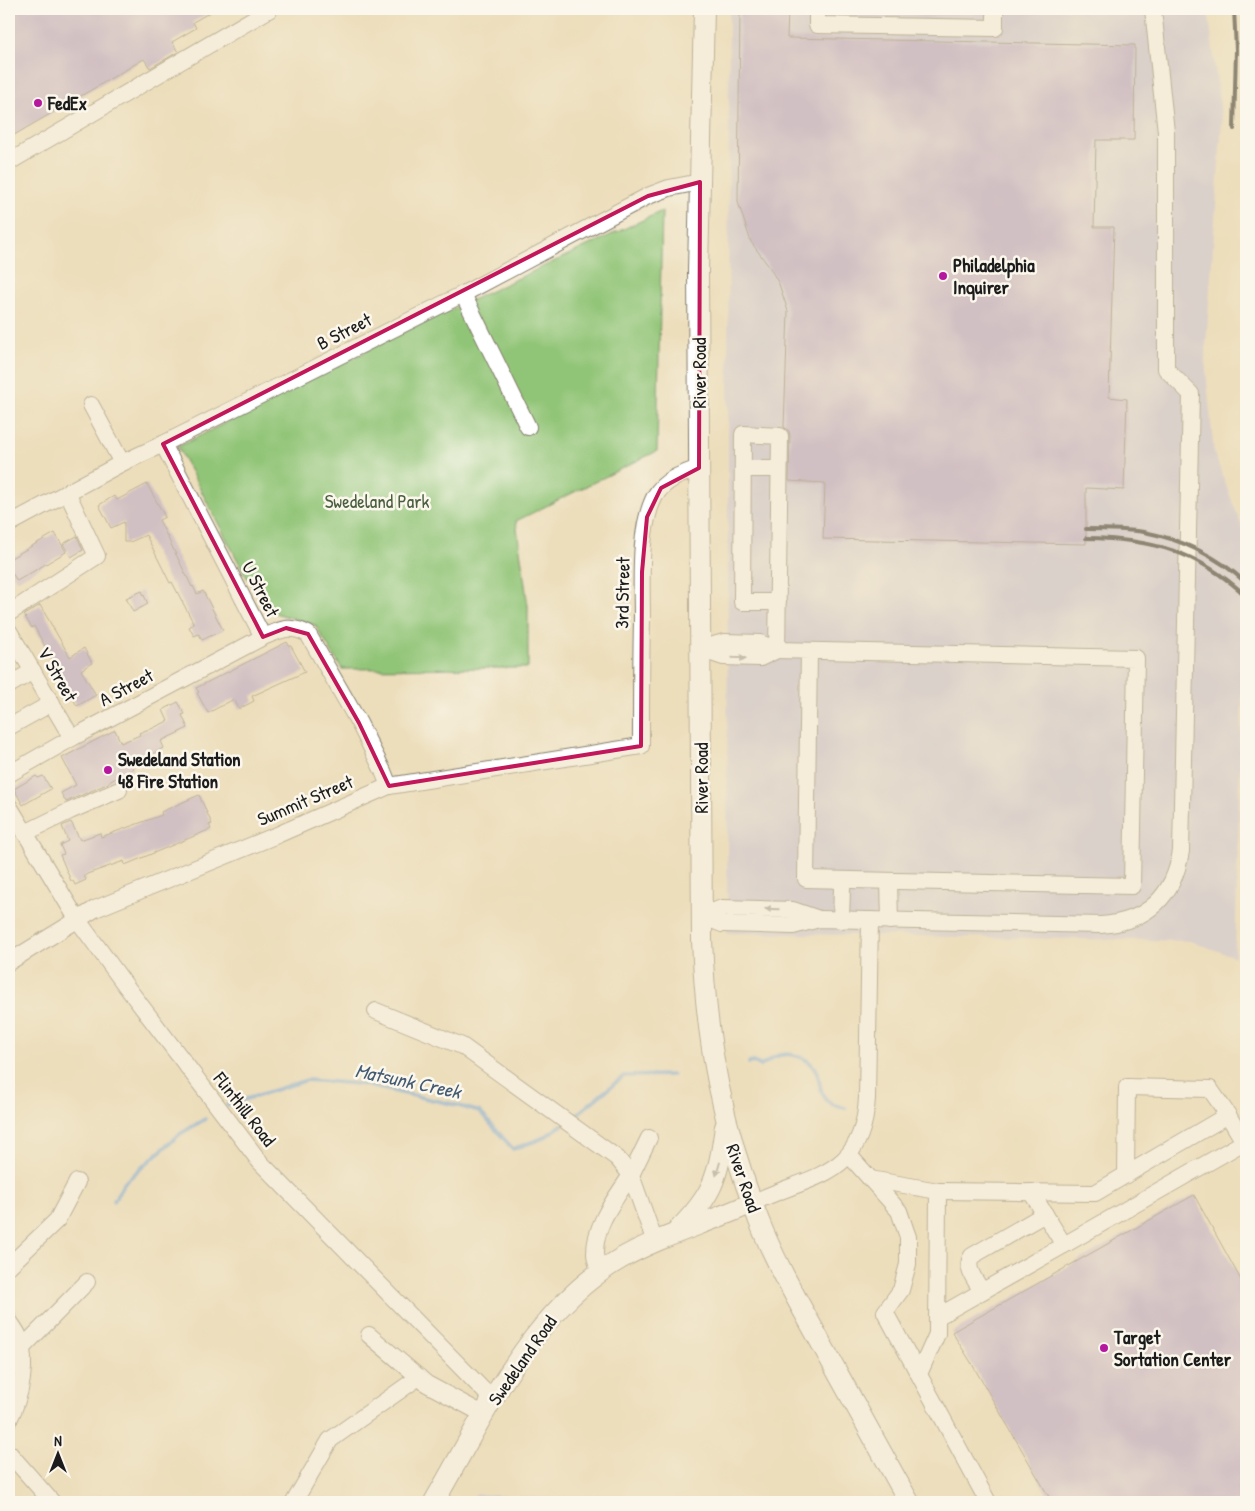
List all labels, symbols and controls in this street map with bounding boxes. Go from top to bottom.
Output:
place label: FedEx [47,90,87,116]
marker: FedEx [32,97,44,109]
place label: Philadelphia Inquirer [953,252,1035,301]
marker: Philadelphia Inquirer [937,270,949,282]
street label: B Street [312,306,376,356]
street label: River Road [686,337,712,408]
park label: Swedeland Park [325,488,429,514]
street label: 3rd Street [608,556,636,629]
street label: U Street [236,557,286,622]
street label: V Street [32,642,84,707]
one-way arrow [731,654,747,662]
street label: A Street [94,662,158,712]
street label: River Road [688,742,714,813]
place label: Swedeland Station 48 Fire Station [118,746,241,794]
marker: Swedeland Station 48 Fire Station [102,764,114,776]
street label: Summit Street [253,768,357,832]
one-way arrow [763,905,779,913]
water label: Matsunk Creek [353,1056,465,1105]
street label: Flinthill Road [207,1066,283,1152]
street label: River Road [720,1140,768,1216]
one-way arrow [714,1161,722,1176]
street label: Swedeland Road [482,1309,563,1410]
place label: Target Sortation Center [1113,1324,1232,1372]
marker: Target Sortation Center [1098,1342,1110,1354]
north arrow [32,1428,82,1478]
text: N [54,1431,62,1450]

